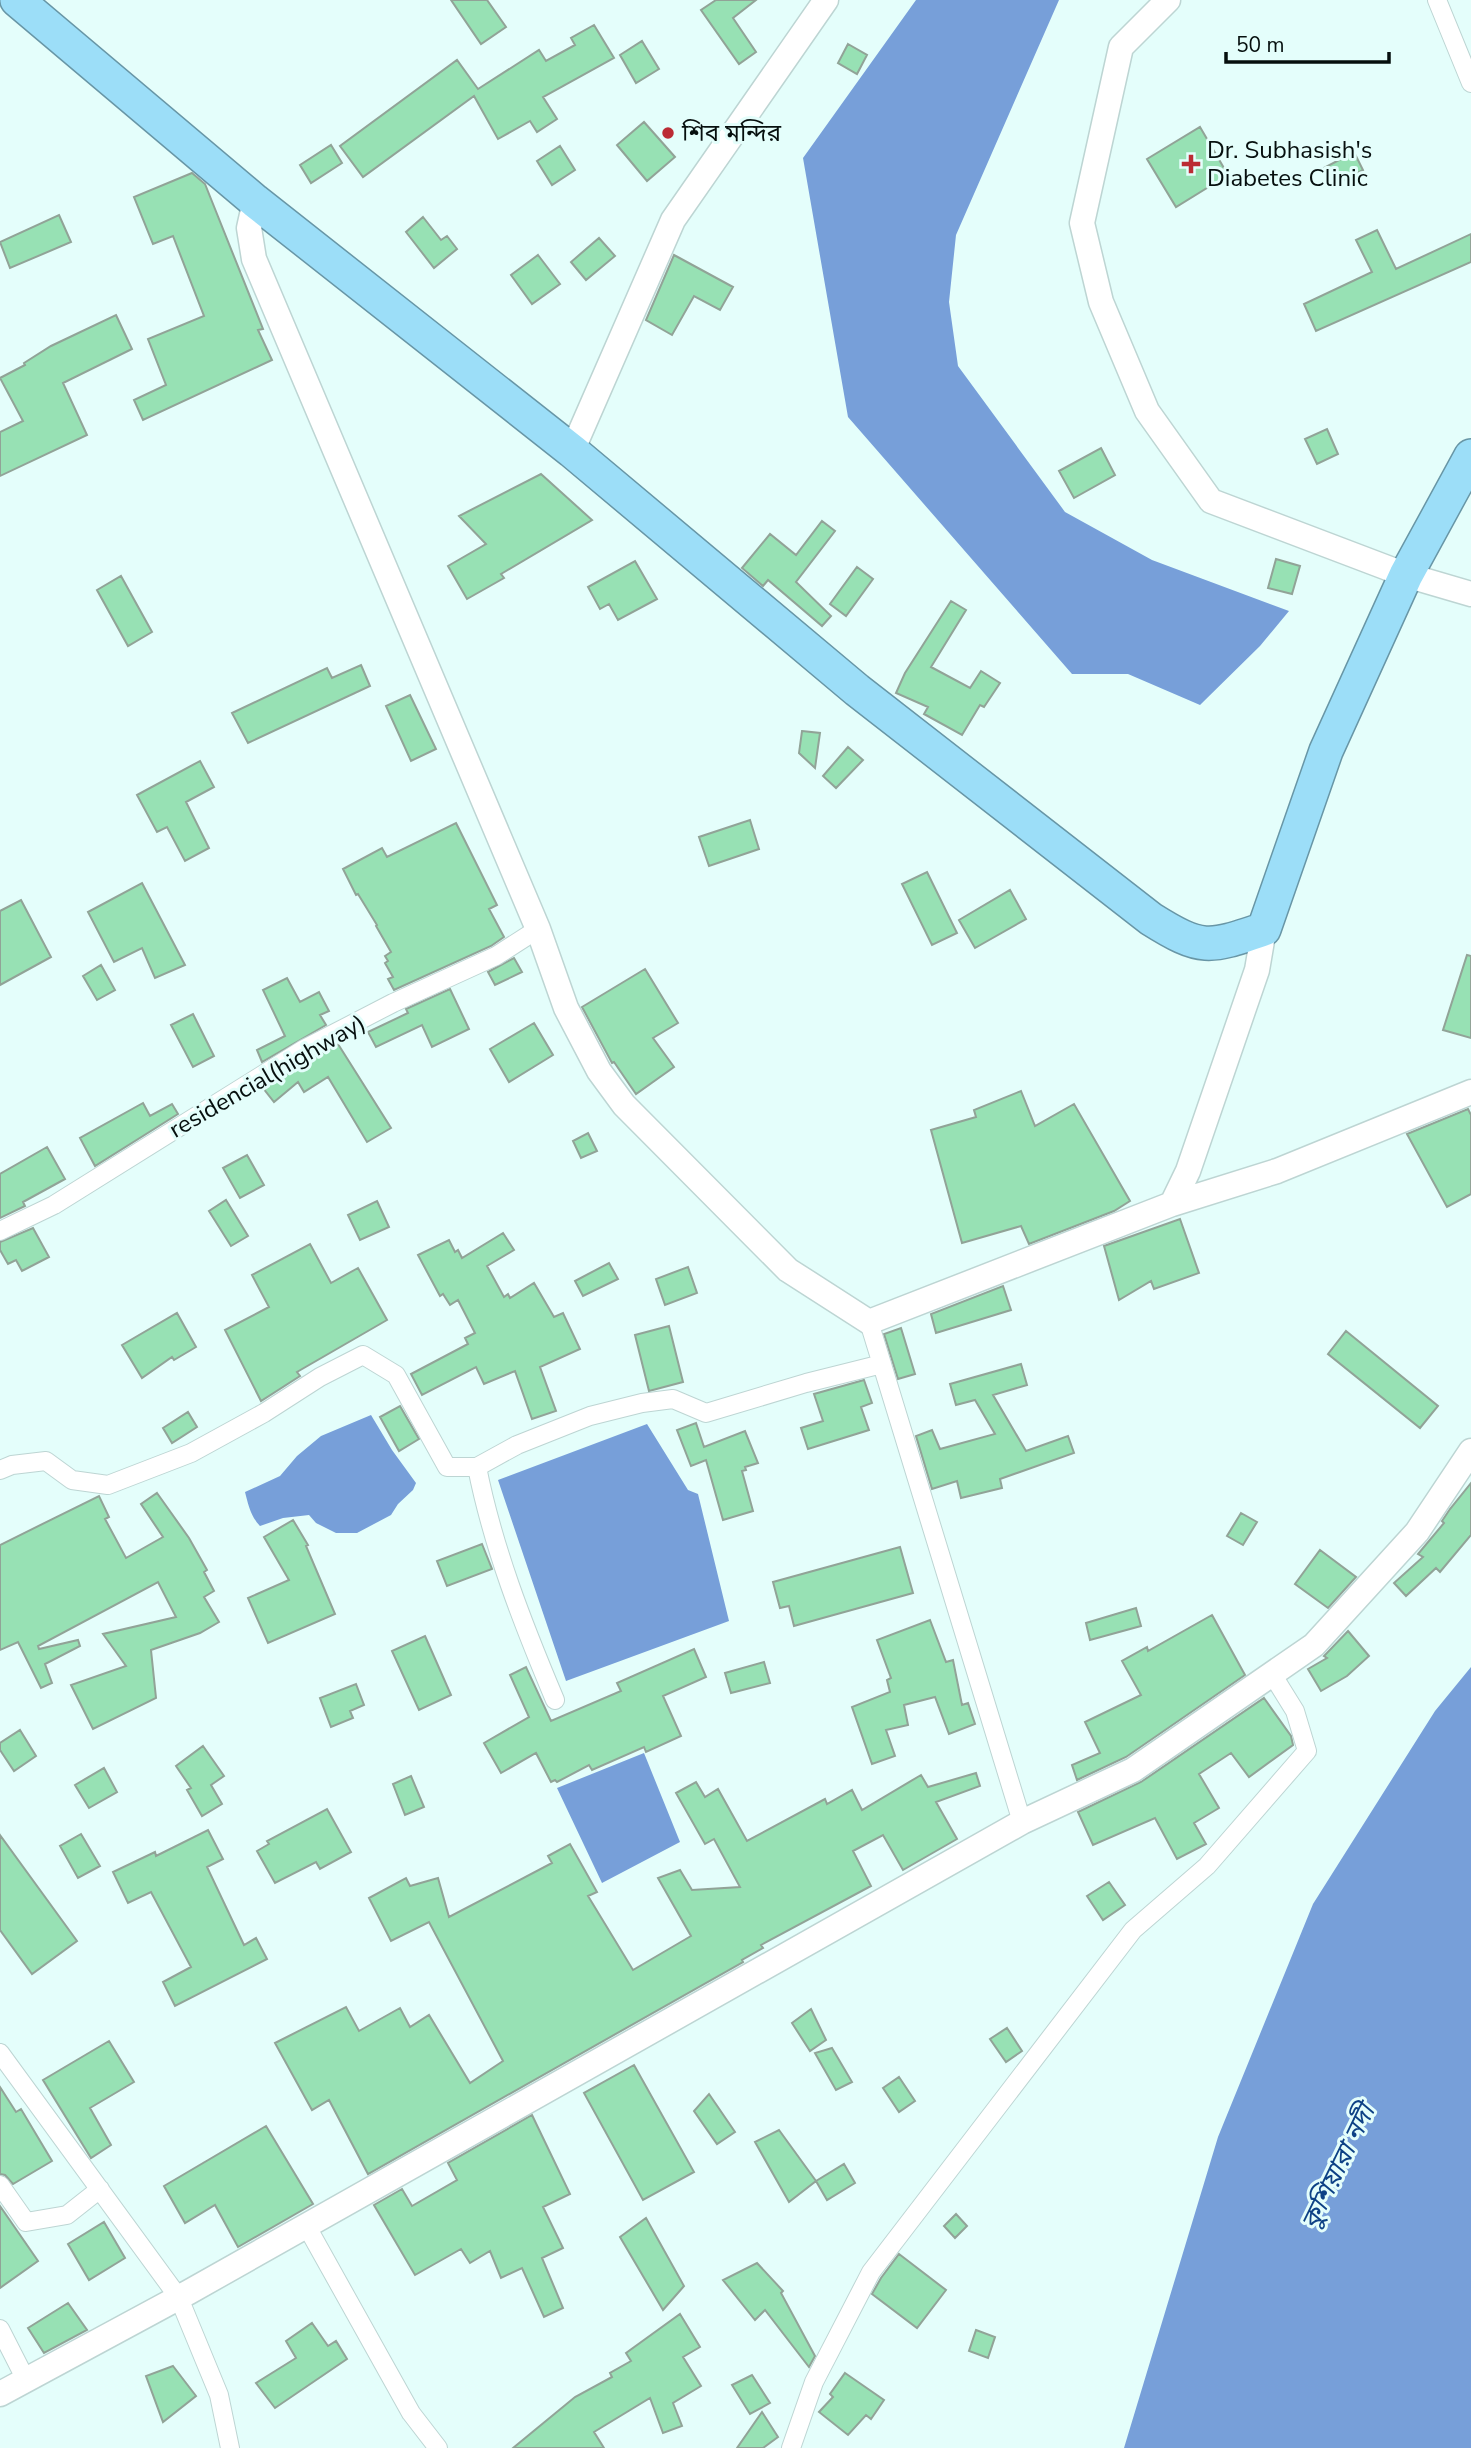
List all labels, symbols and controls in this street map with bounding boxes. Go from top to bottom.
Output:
scale bar [1226,21,1389,65]
text: 50 m [1236,31,1285,59]
place label: শিব মন্দির [681,117,782,149]
marker: শিব মন্দির [660,125,676,141]
place label: Dr. Subhasish's Diabetes Clinic [1207,134,1372,194]
marker: Dr. Subhasish's Diabetes Clinic [1181,154,1201,174]
street label: residencial(highway) [163,1007,371,1145]
water label: কুশিয়ারা নদী [1293,2094,1386,2235]

